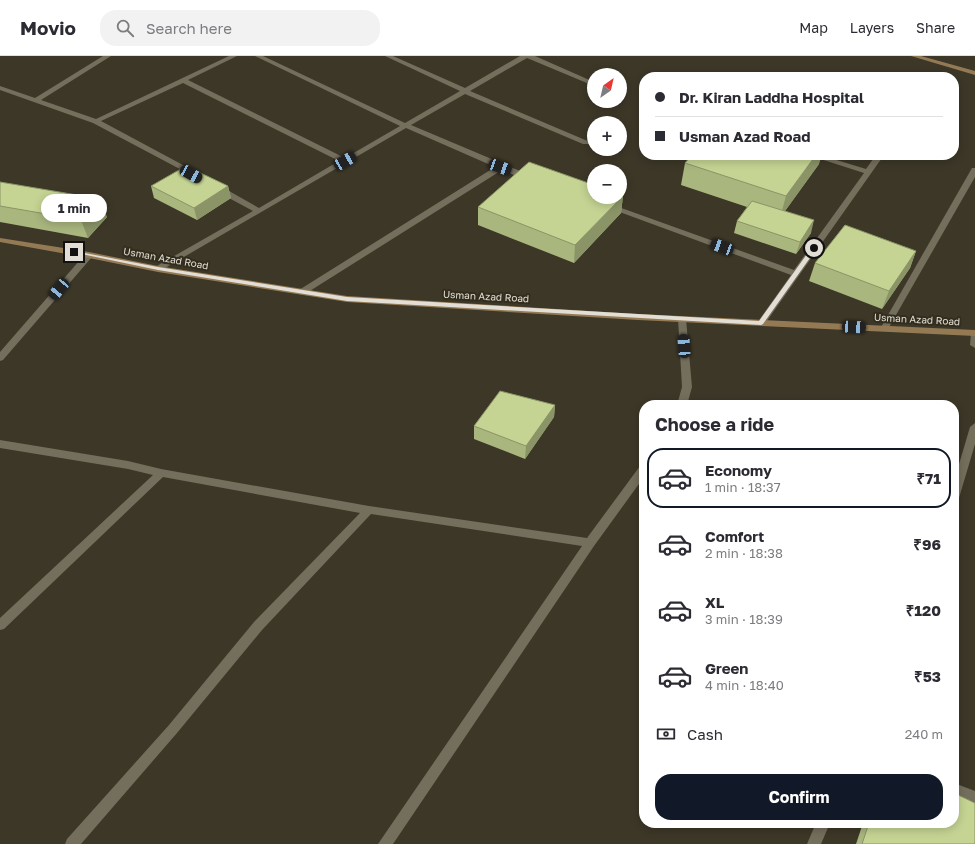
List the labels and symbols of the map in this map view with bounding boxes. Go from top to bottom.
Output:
north arrow [587,68,627,108]
car [332,150,358,172]
car [487,157,513,177]
car [178,163,204,185]
callout: 1 min [41,194,107,222]
car [709,237,735,257]
route start [805,239,823,257]
route end [65,243,83,261]
street label: Usman Azad Road [122,245,210,271]
car [47,276,71,302]
street label: Usman Azad Road [443,288,529,304]
street label: Usman Azad Road [874,311,960,327]
car [842,320,866,334]
car [677,334,691,358]

